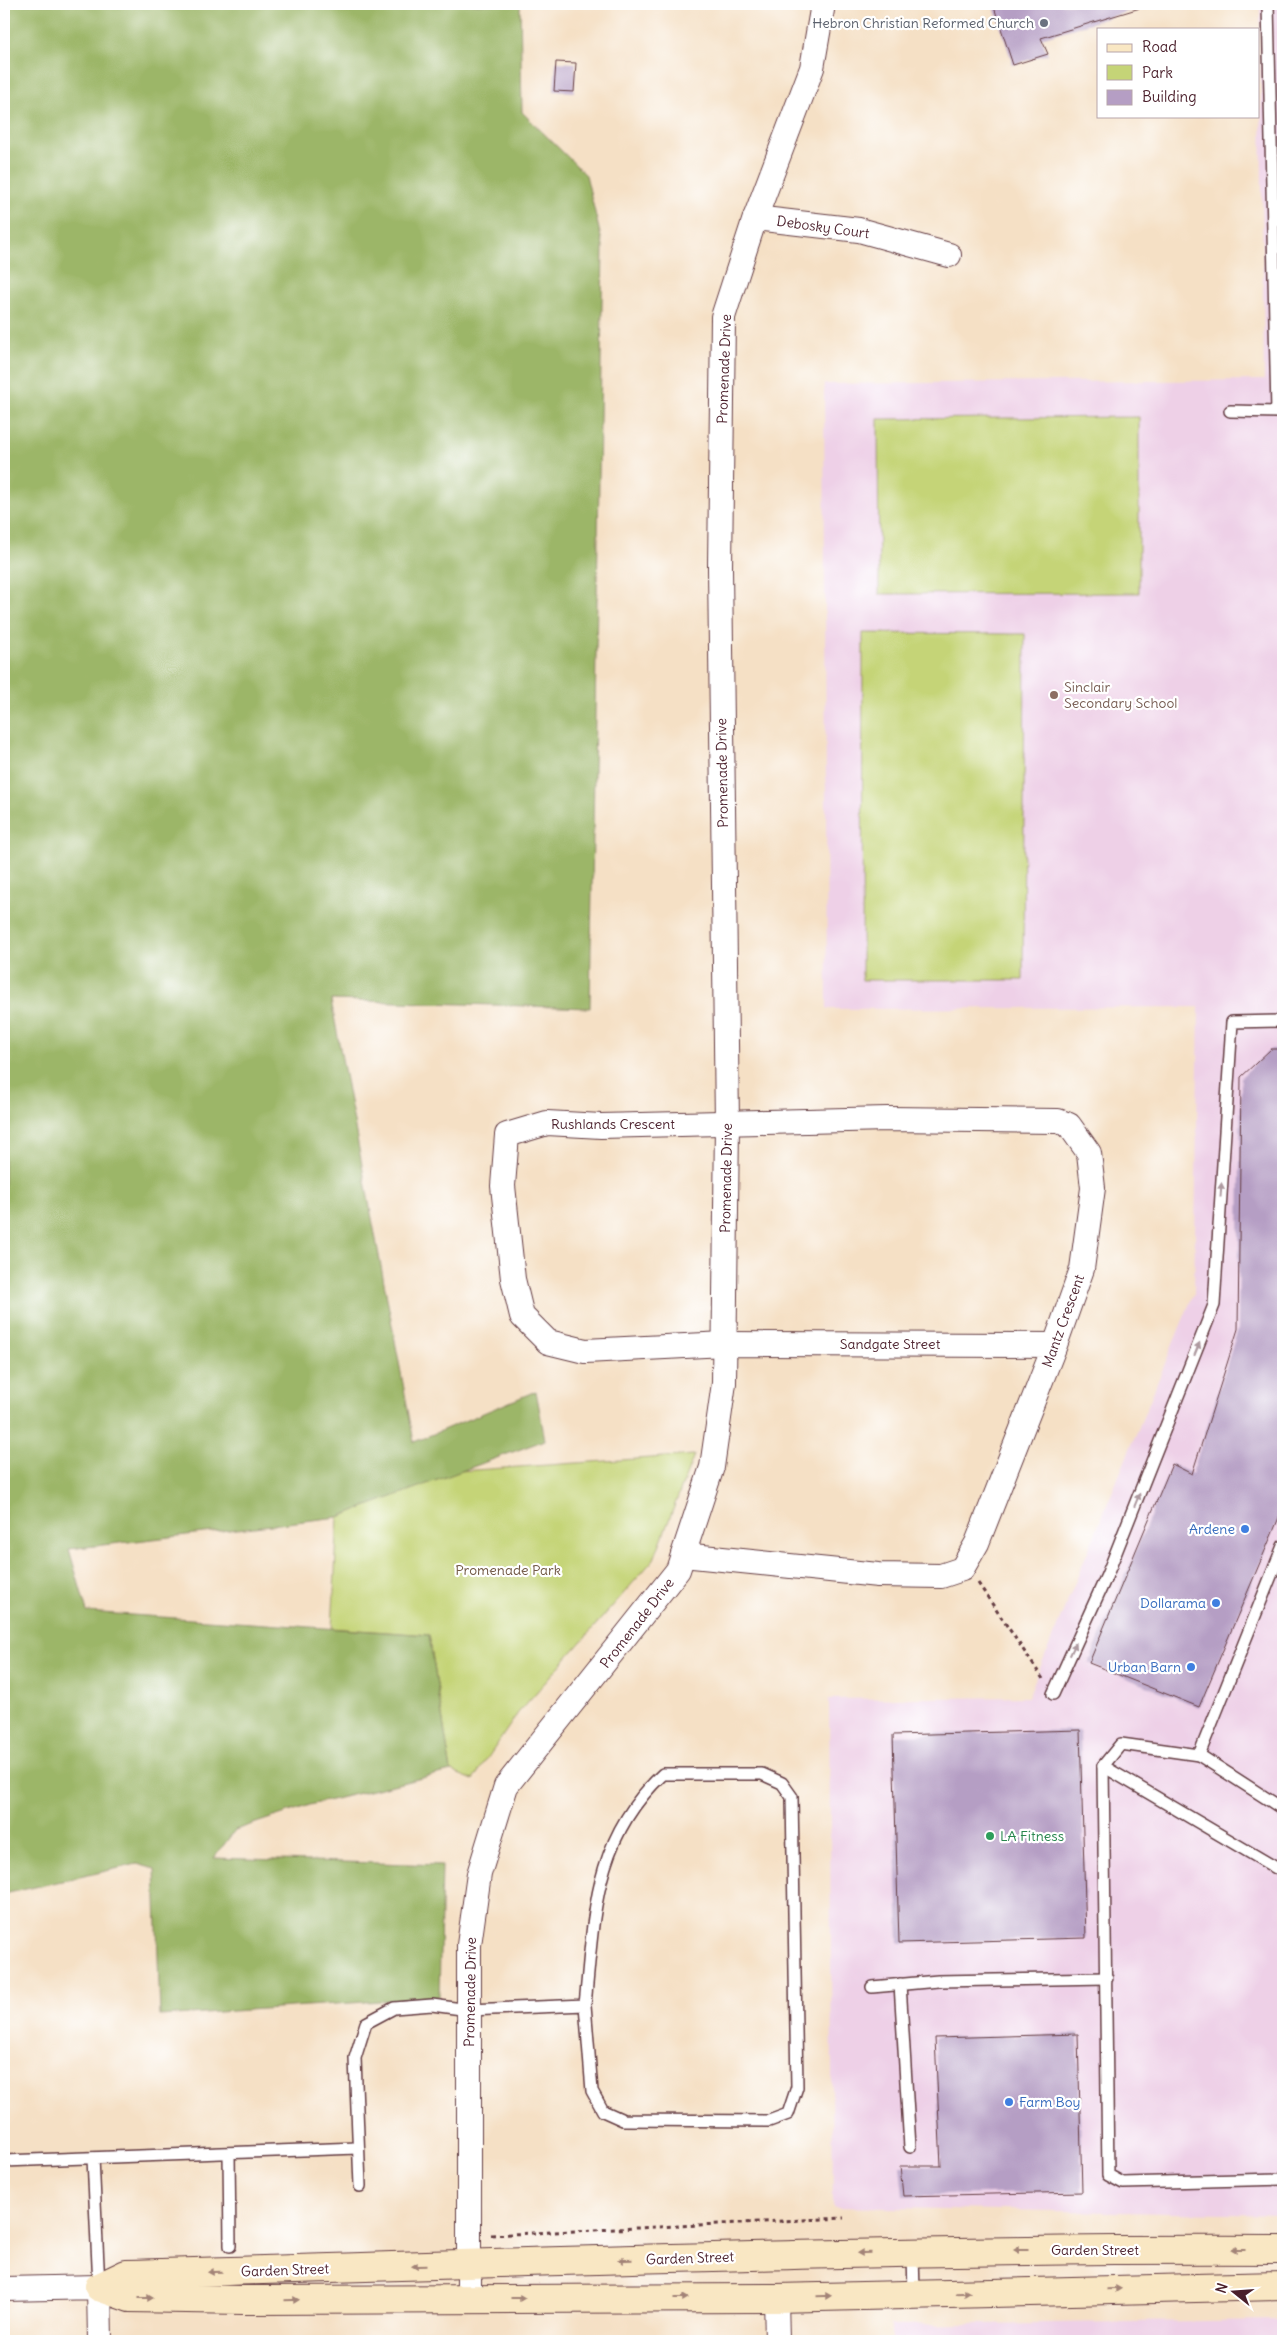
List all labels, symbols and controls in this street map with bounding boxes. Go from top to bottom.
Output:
place label: Hebron Christian Reformed Church [812,14,1034,32]
marker: Hebron Christian Reformed Church [1038,17,1050,29]
legend [1097,28,1260,118]
text: Road [1142,37,1177,56]
text: Park [1142,63,1173,82]
text: Building [1142,87,1197,106]
street label: Debosky Court [775,212,871,242]
street label: Promenade Drive [713,314,735,424]
place label: Sinclair Secondary School [1064,678,1177,712]
marker: Sinclair Secondary School [1048,689,1060,701]
street label: Promenade Drive [712,718,732,828]
street label: Rushlands Crescent [551,1115,675,1133]
street label: Promenade Drive [716,1123,736,1233]
one-way arrow [1218,1181,1226,1197]
street label: Mantz Crescent [1038,1272,1088,1370]
street label: Sandgate Street [840,1335,941,1353]
one-way arrow [1193,1342,1201,1356]
one-way arrow [1133,1492,1141,1507]
place label: Ardene [1189,1520,1235,1538]
marker: Ardene [1239,1523,1251,1535]
park label: Promenade Park [455,1561,561,1579]
street label: Promenade Drive [596,1574,678,1672]
place label: Dollarama [1140,1594,1206,1612]
marker: Dollarama [1210,1597,1222,1609]
one-way arrow [1070,1642,1078,1656]
place label: Urban Barn [1108,1658,1181,1676]
marker: Urban Barn [1185,1661,1197,1673]
place label: LA Fitness [1000,1827,1064,1845]
marker: LA Fitness [984,1830,996,1842]
street label: Promenade Drive [460,1937,480,2047]
place label: Farm Boy [1019,2093,1081,2111]
marker: Farm Boy [1003,2096,1015,2108]
street label: Garden Street [1051,2241,1139,2259]
one-way arrow [1013,2246,1029,2254]
one-way arrow [1230,2246,1246,2254]
street label: Garden Street [646,2247,735,2269]
one-way arrow [856,2249,872,2257]
one-way arrow [616,2256,632,2264]
street label: Garden Street [241,2259,330,2281]
one-way arrow [411,2262,427,2270]
one-way arrow [207,2268,223,2276]
north arrow [1210,2268,1260,2318]
text: N [1212,2281,1232,2295]
one-way arrow [1107,2285,1123,2293]
one-way arrow [955,2289,971,2297]
one-way arrow [817,2292,833,2300]
one-way arrow [138,2294,154,2302]
one-way arrow [510,2294,526,2302]
one-way arrow [673,2294,689,2302]
one-way arrow [284,2296,300,2304]

